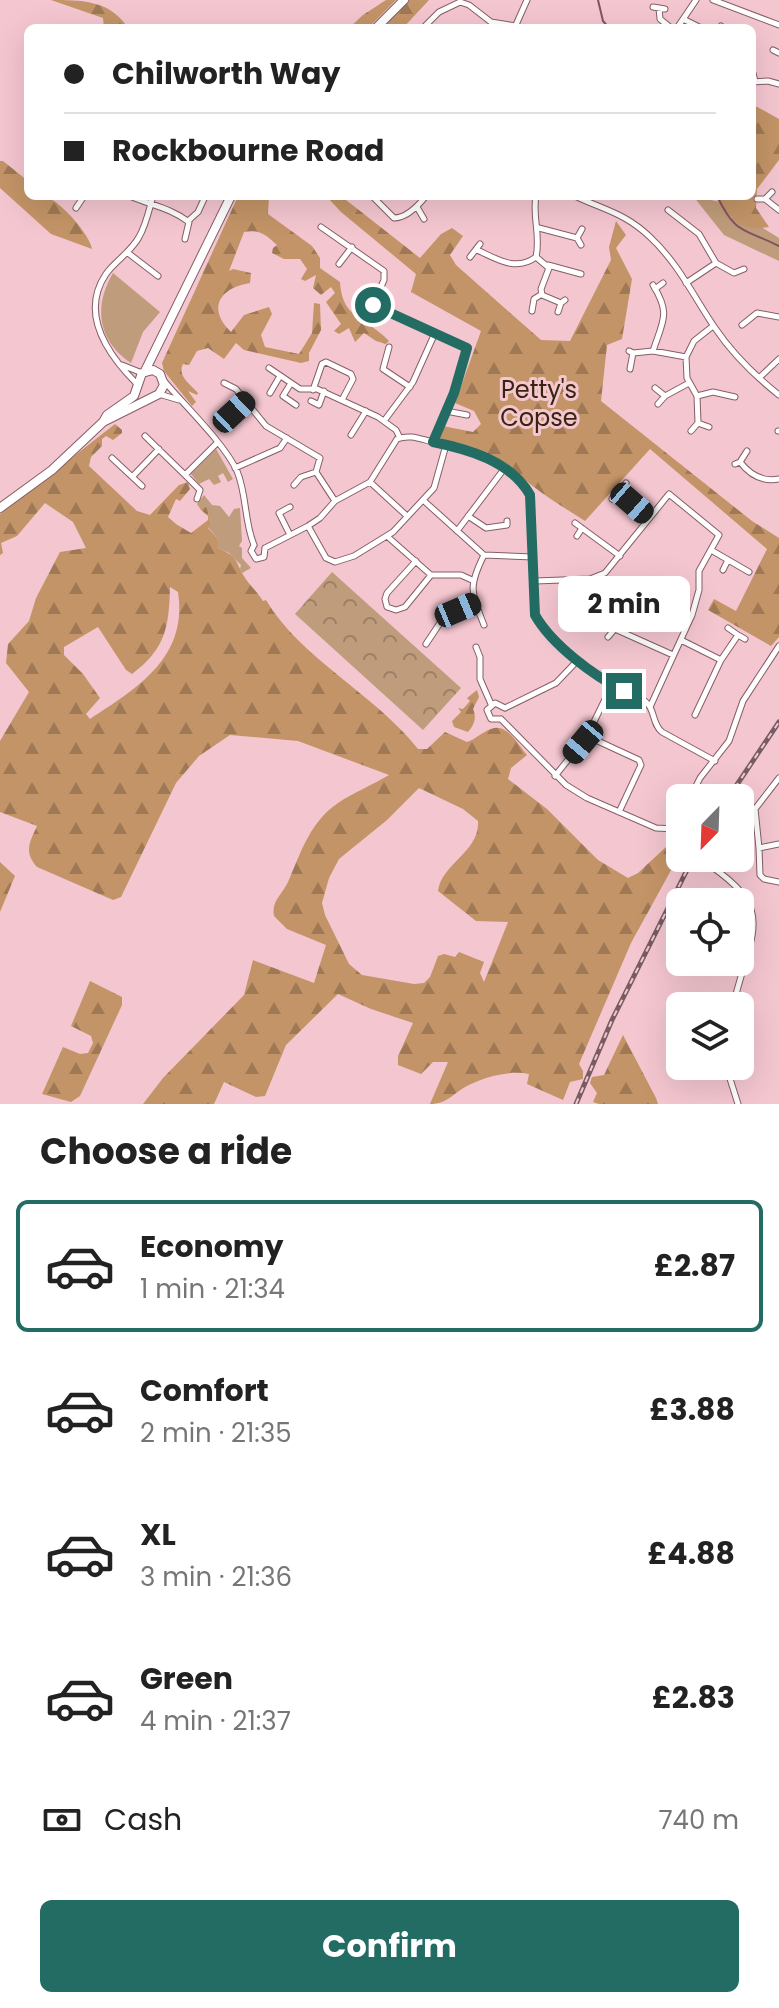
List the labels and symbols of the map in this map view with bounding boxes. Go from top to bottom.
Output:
route start [355,287,391,323]
park label: Petty's Copse [500,373,578,434]
car [208,387,260,437]
car [606,478,658,528]
callout: 2 min [558,575,690,631]
car [431,590,485,630]
route end [606,673,642,709]
car [558,716,608,768]
north arrow [666,784,754,872]

